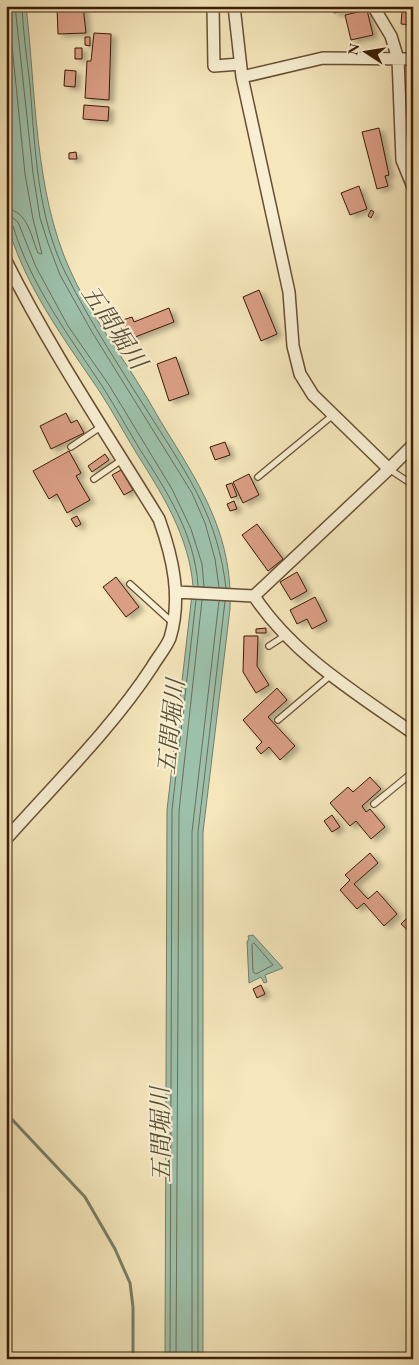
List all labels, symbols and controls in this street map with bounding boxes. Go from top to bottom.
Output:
north arrow [342,28,392,78]
text: N [343,41,363,57]
water label: 五間堀川 [75,278,156,378]
water label: 五間堀川 [150,675,191,776]
water label: 五間堀川 [144,1084,177,1183]

